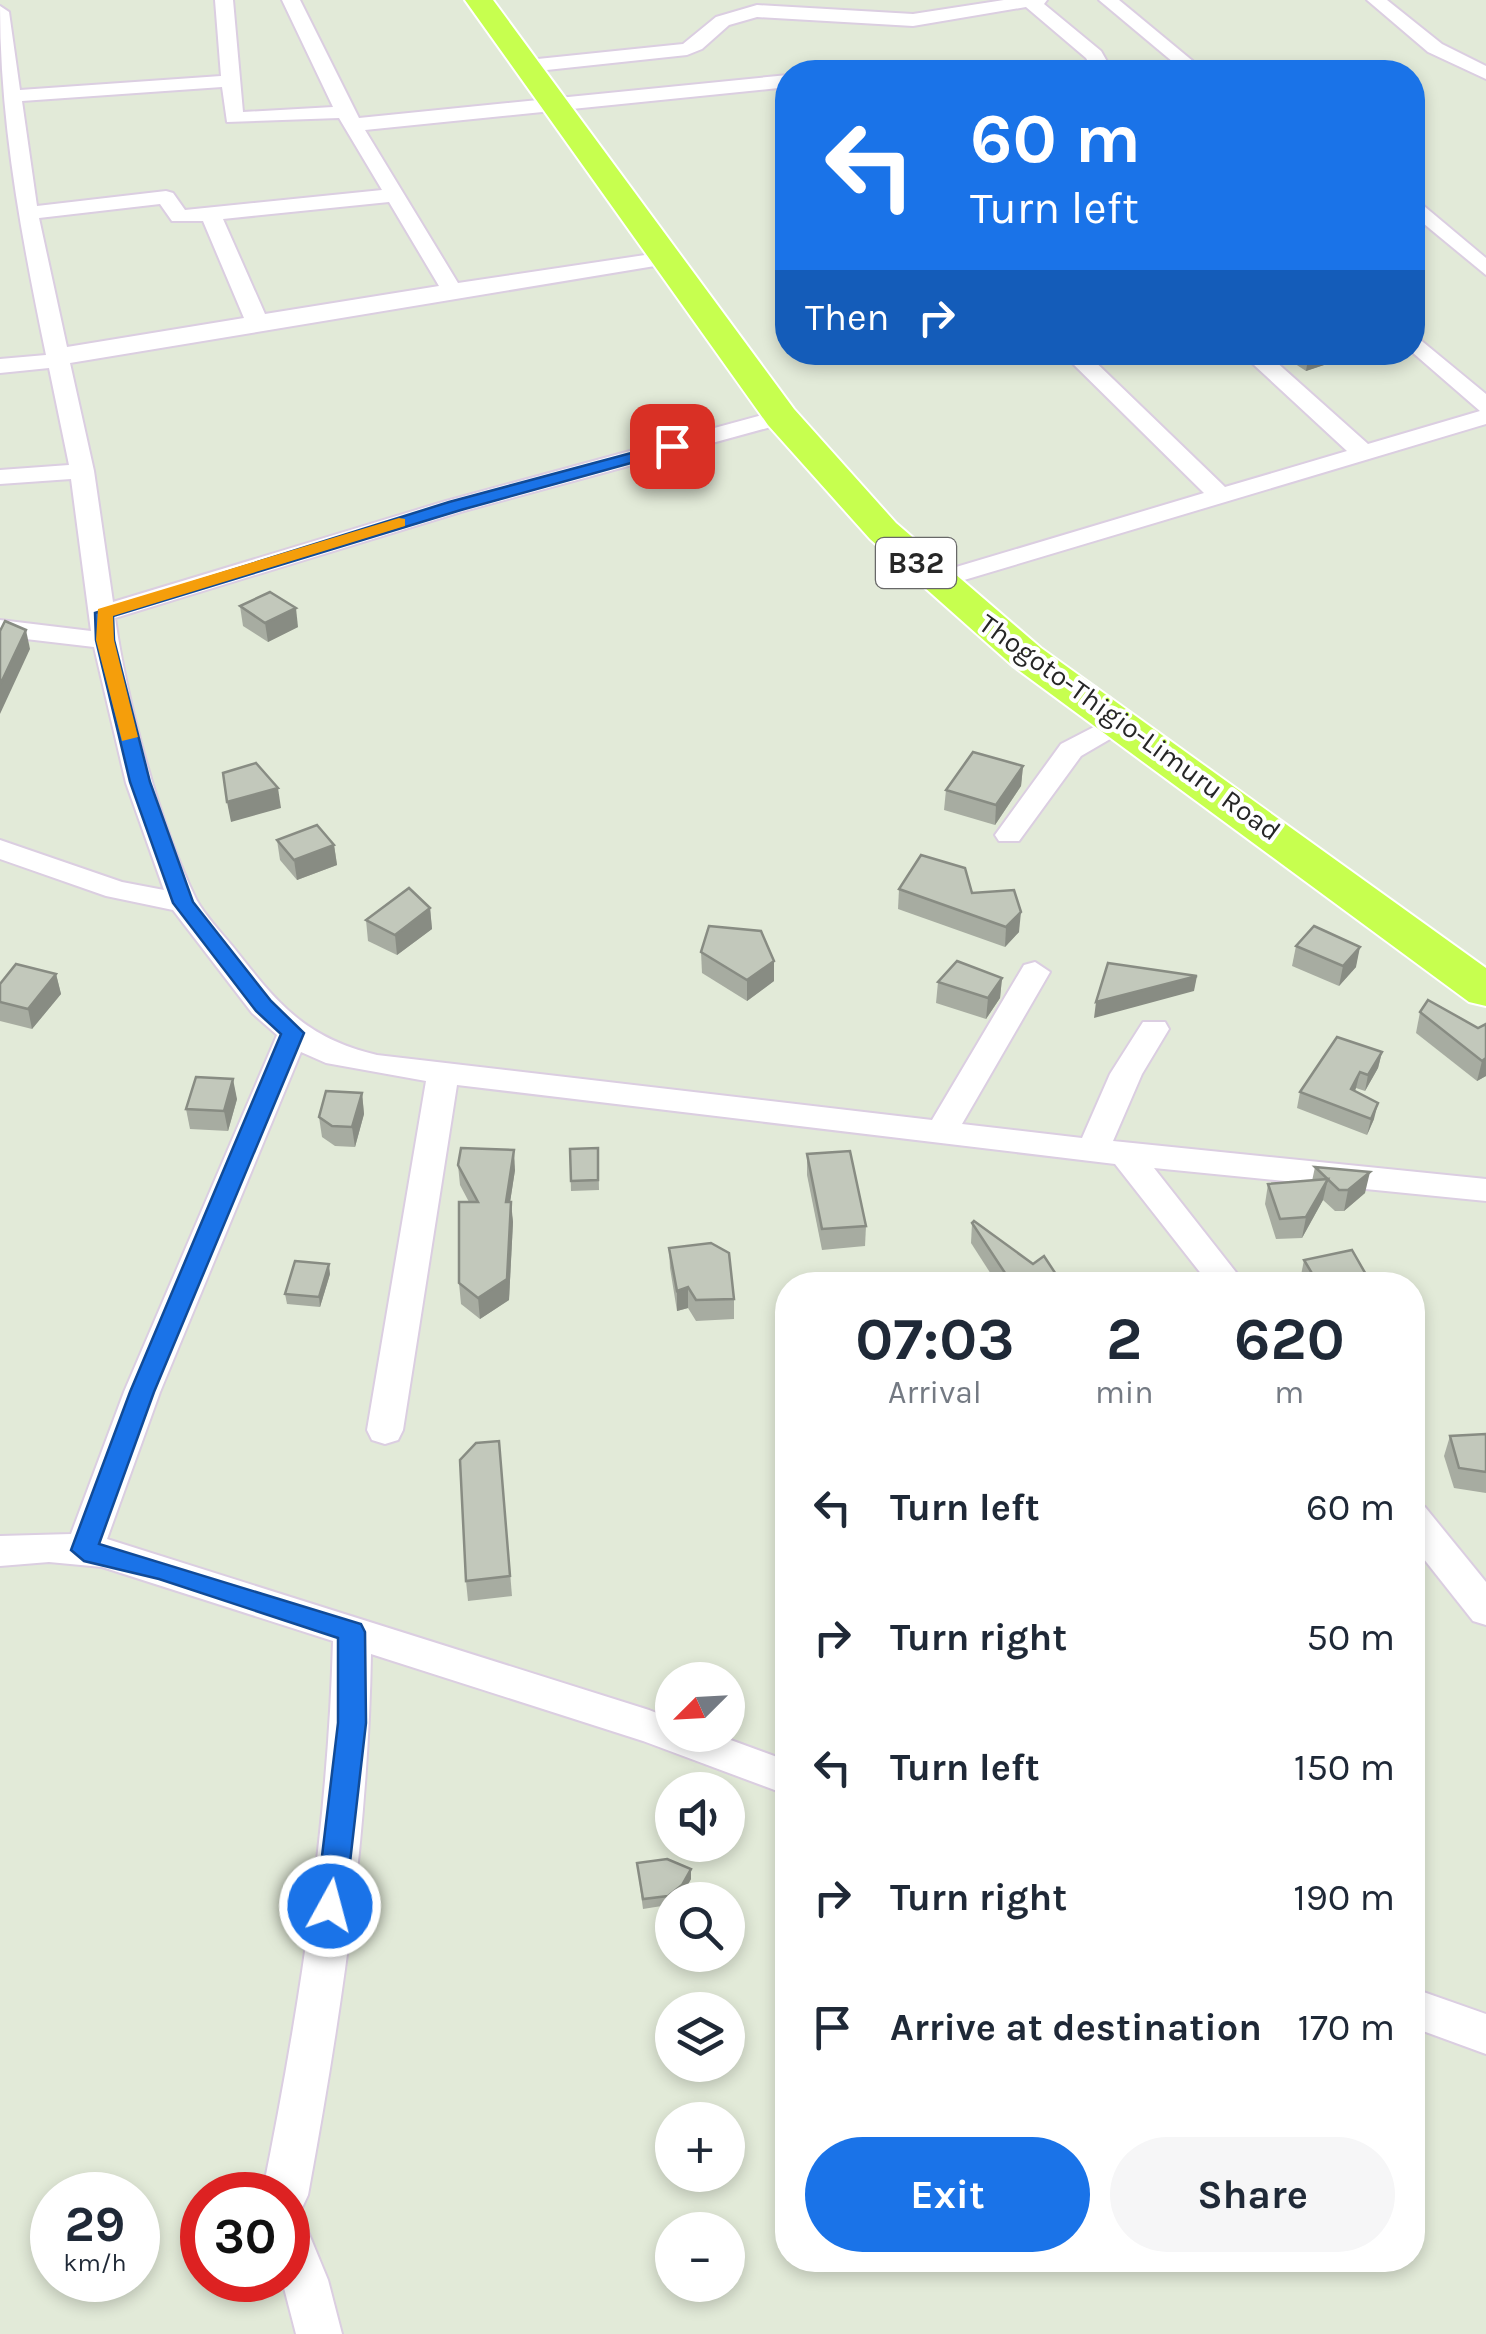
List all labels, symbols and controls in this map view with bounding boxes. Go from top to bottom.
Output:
text: 60 m [970,98,1141,180]
icon: left [805,100,935,230]
text: Turn left [970,182,1139,234]
icon: right [909,290,964,345]
text: Then [805,295,889,340]
pin [630,404,715,489]
icon: arrive [645,419,700,474]
road number: B32 [876,538,956,588]
street label: Thogoto-Thigio-Limuru Road [973,607,1287,847]
text: 07:03 [855,1304,1015,1374]
text: 2 [1106,1304,1142,1374]
text: 620 [1234,1304,1345,1374]
text: Arrival [888,1374,982,1411]
text: min [1095,1374,1154,1411]
text: m [1274,1374,1304,1411]
icon: left [805,1480,860,1535]
text: Turn left [890,1485,1040,1530]
text: 60 m [1306,1485,1395,1530]
icon: right [805,1610,860,1665]
text: Turn right [890,1615,1067,1660]
text: 50 m [1306,1615,1395,1660]
north arrow [655,1662,745,1752]
map controls [655,1662,745,2302]
icon: left [805,1740,860,1795]
text: Turn left [890,1745,1040,1790]
text: 150 m [1294,1745,1395,1790]
button: sound [655,1772,745,1862]
position arrow [278,1854,382,1958]
icon: right [805,1870,860,1925]
text: Turn right [890,1875,1067,1920]
text: 190 m [1293,1875,1395,1920]
button: search [655,1882,745,1972]
button: layers [655,1992,745,2082]
icon: arrive [805,2000,860,2055]
text: Arrive at destination [890,2005,1262,2050]
text: 170 m [1297,2005,1395,2050]
button: + [655,2102,745,2192]
button: Exit [805,2137,1090,2252]
button: Share [1110,2137,1395,2252]
speed limit sign: 30 [180,2172,310,2302]
text: 29 [65,2195,125,2254]
button: − [655,2212,745,2302]
text: km/h [63,2248,127,2277]

